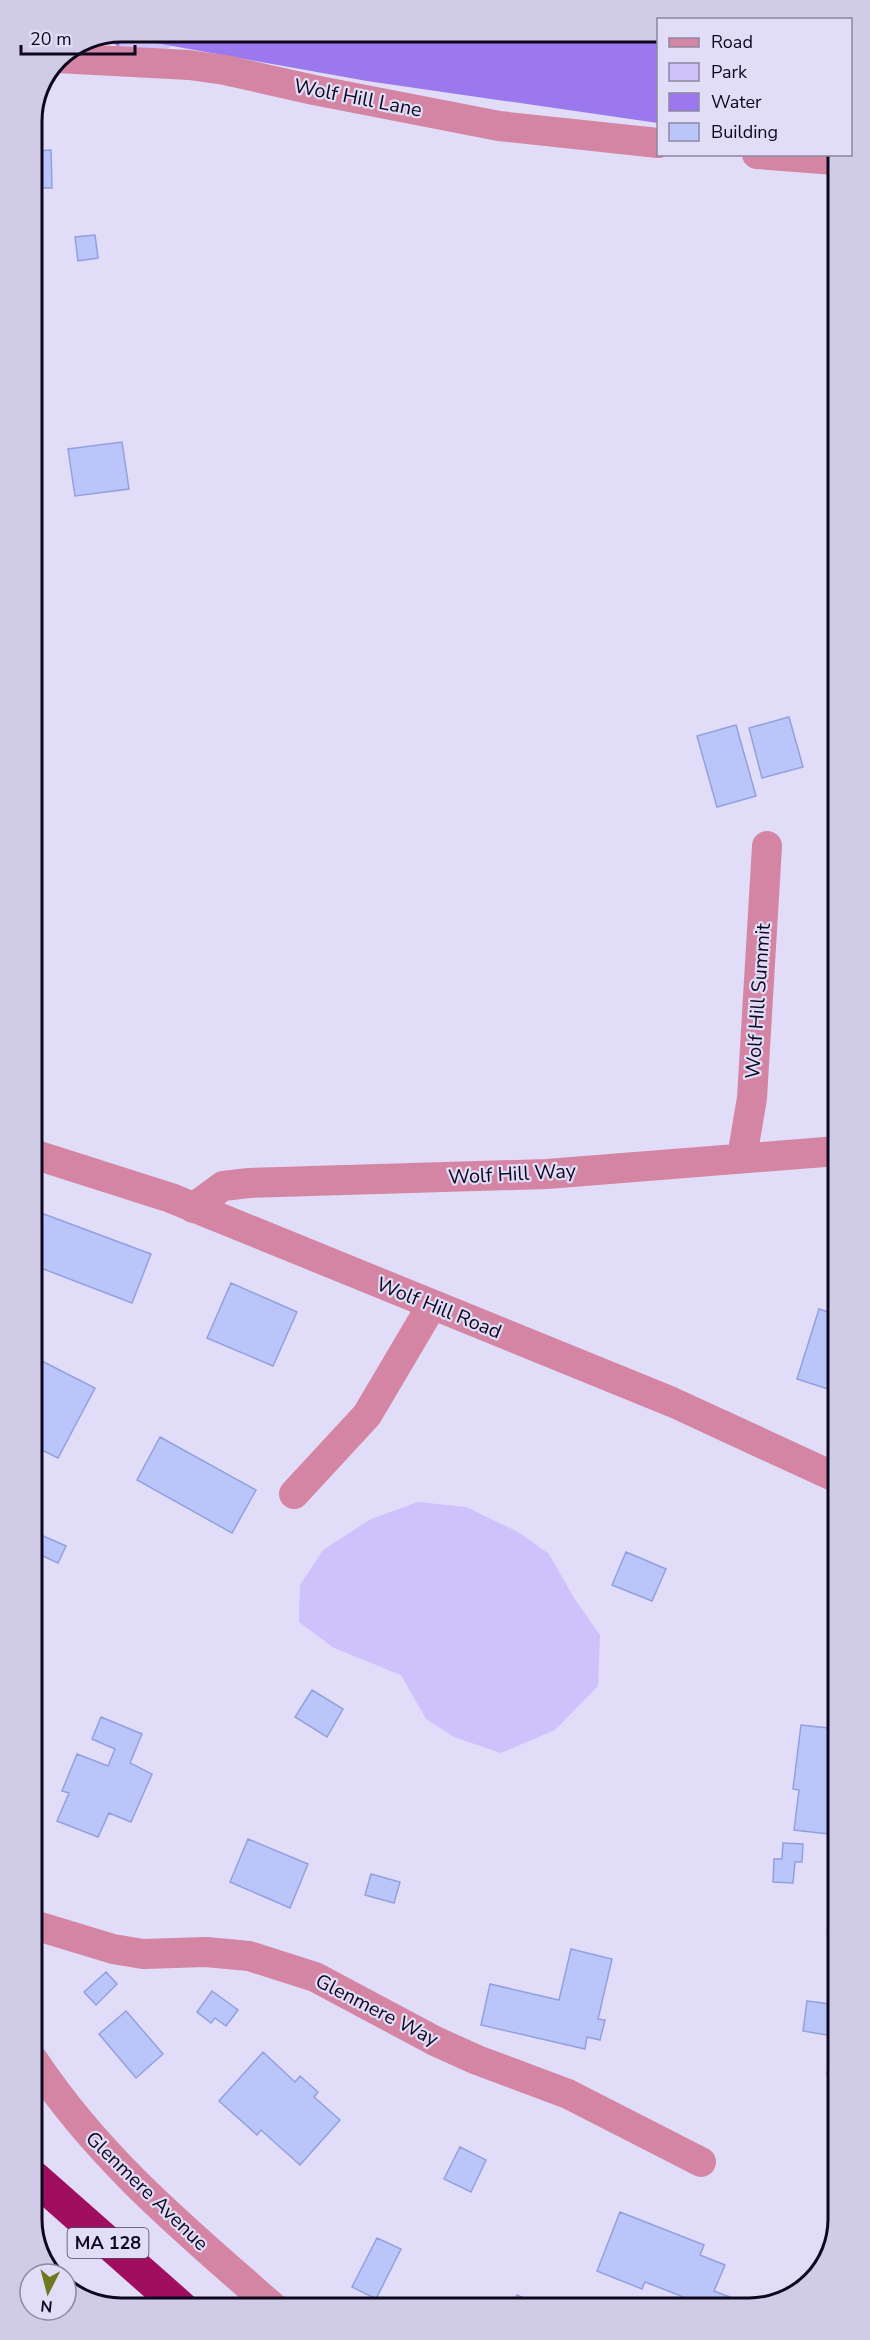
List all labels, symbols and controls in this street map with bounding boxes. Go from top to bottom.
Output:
scale bar [21,18,135,56]
legend [657,18,852,156]
text: 20 m [30,27,72,51]
text: Road [711,30,753,54]
text: Park [711,60,748,84]
street label: Wolf Hill Lane [292,72,424,124]
text: Water [711,90,762,114]
text: Building [711,120,778,144]
street label: Wolf Hill Summit [739,921,777,1080]
street label: Wolf Hill Way [447,1157,577,1191]
street label: Wolf Hill Road [372,1271,506,1345]
street label: Glenmere Way [311,1967,444,2053]
street label: Glenmere Avenue [80,2125,214,2257]
road number: MA 128 [68,2228,148,2258]
north arrow [18,2262,78,2322]
text: N [39,2294,54,2317]

